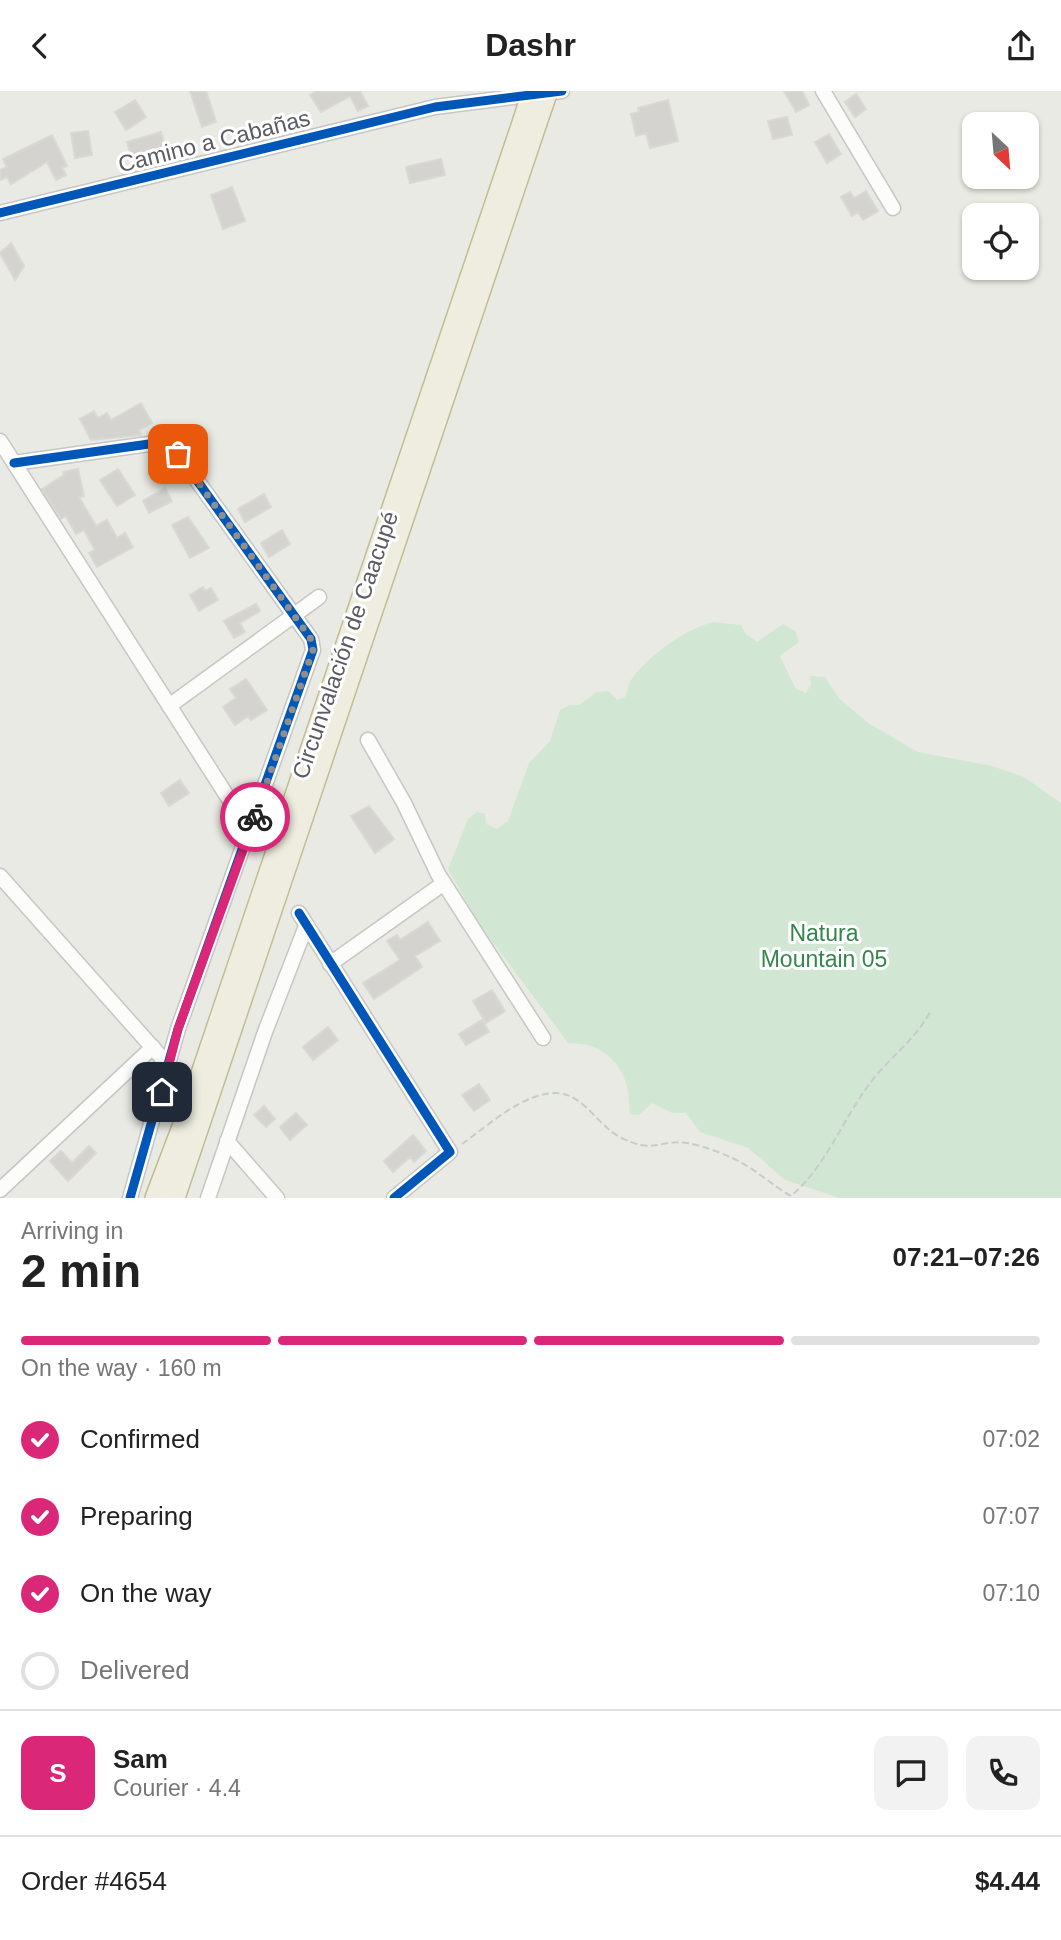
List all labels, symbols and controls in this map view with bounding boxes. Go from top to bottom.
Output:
icon: back [21,27,59,65]
text: Dashr [485,27,576,63]
icon: share [1002,27,1040,65]
street label: Camino a Cabañas [115,105,313,177]
north arrow [962,112,1040,189]
map controls [962,112,1039,280]
button: locate [962,203,1039,280]
pin [148,424,208,484]
icon: bag [159,435,197,473]
street label: Circunvalación de Caacupé [287,508,403,782]
courier [220,782,290,852]
icon: bike [236,798,274,836]
park label: Natura Mountain 05 [761,920,887,972]
pin [132,1062,192,1122]
icon: home [143,1073,181,1111]
text: Arriving in [21,1218,123,1244]
text: 07:21–07:26 [893,1242,1040,1272]
text: 2 min [21,1245,141,1297]
text: On the way · 160 m [21,1355,222,1381]
icon: check [21,1421,59,1459]
text: Confirmed [80,1424,200,1454]
text: 07:02 [982,1426,1040,1452]
icon: check [21,1498,59,1536]
text: Preparing [80,1501,193,1531]
text: 07:07 [982,1503,1040,1529]
icon: check [21,1575,59,1613]
text: On the way [80,1578,212,1608]
text: 07:10 [982,1580,1040,1606]
text: Delivered [80,1655,190,1685]
button: chat [874,1736,948,1810]
button: phone [966,1736,1040,1810]
text: Sam [113,1744,168,1774]
text: S [49,1758,67,1788]
text: Courier · 4.4 [113,1775,241,1801]
text: Order #4654 [21,1866,167,1896]
text: $4.44 [975,1866,1040,1896]

